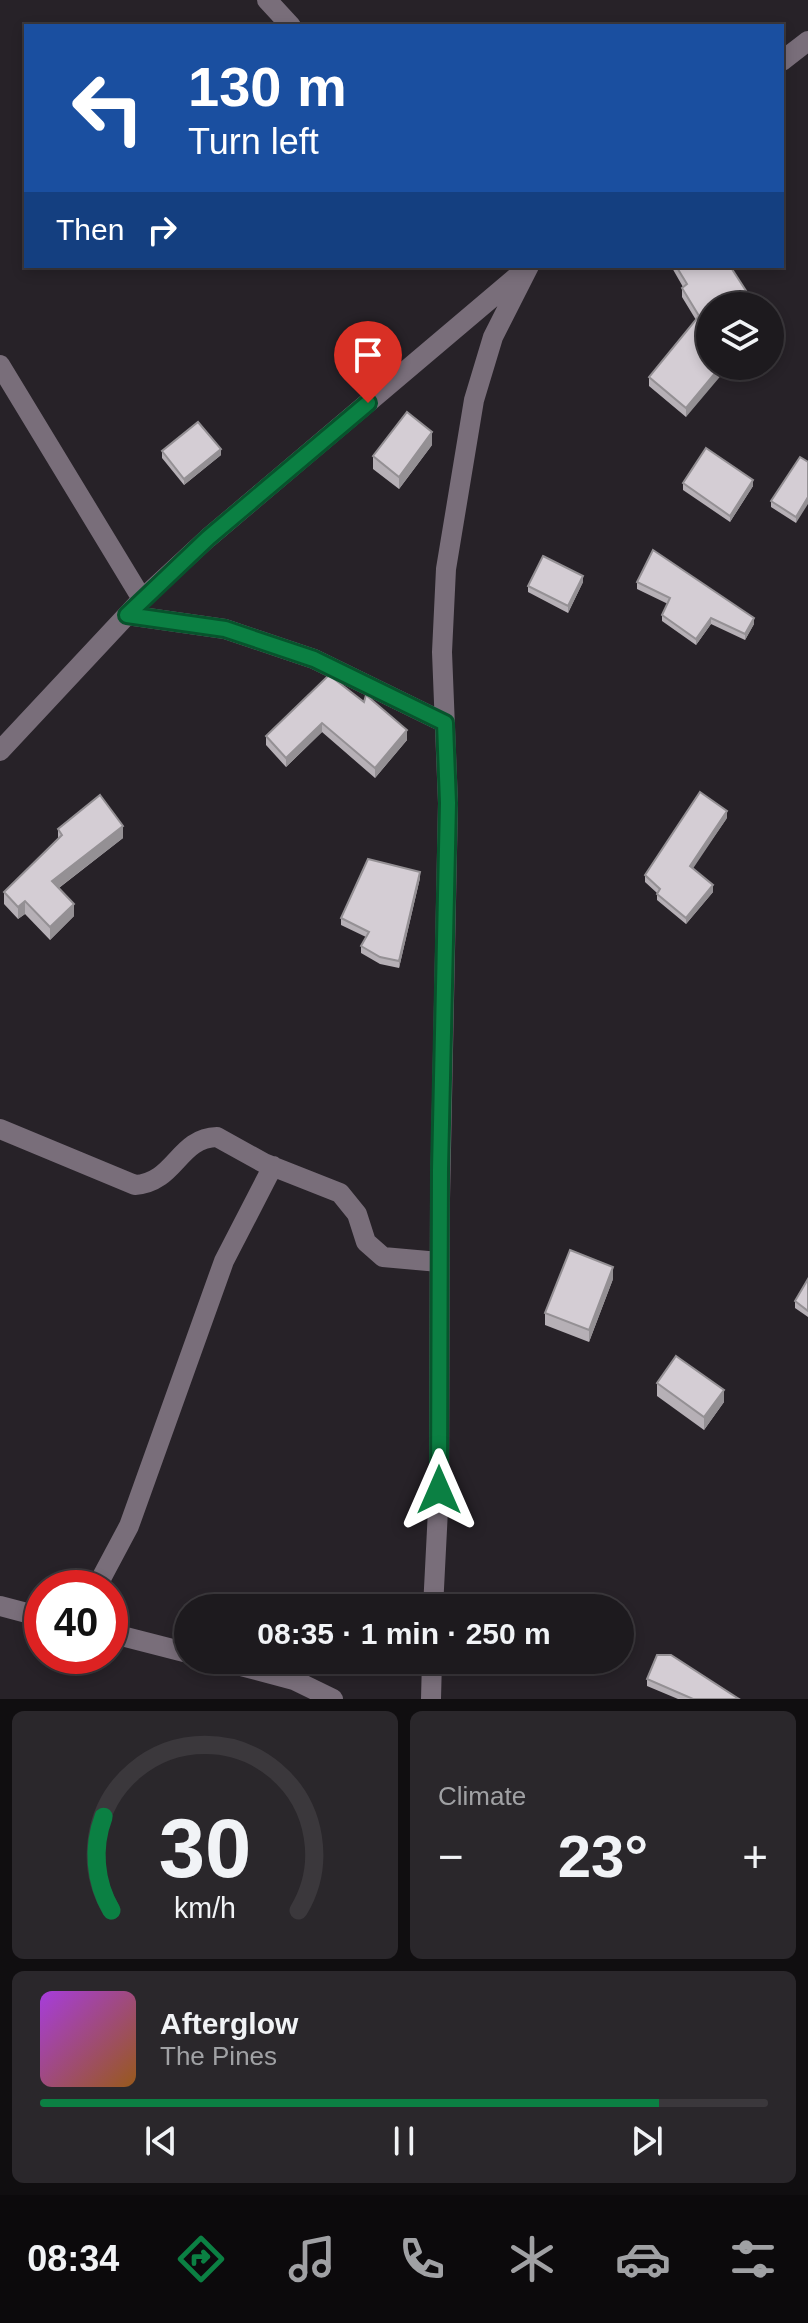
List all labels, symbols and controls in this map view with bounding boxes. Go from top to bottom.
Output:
text: 130 m [188,55,347,118]
icon: left [56,56,160,160]
text: Turn left [188,121,319,162]
icon: right [140,208,184,252]
text: Then [56,213,124,246]
map controls [696,292,784,380]
button: layers [696,292,784,380]
pin [334,321,402,403]
icon: arrive [346,333,390,377]
position arrow [397,1448,481,1532]
speed limit sign: 40 [24,1570,128,1674]
text: 08:35 · 1 min · 250 m [257,1617,551,1650]
text: Climate [438,1781,526,1811]
text: 30 [159,1802,251,1895]
text: 23° [558,1823,648,1890]
text: − [438,1832,464,1881]
text: + [742,1832,768,1881]
text: km/h [174,1892,236,1924]
text: Afterglow [160,2007,298,2040]
text: The Pines [160,2041,277,2071]
icon: previous [139,2119,183,2163]
icon: pause [382,2119,426,2163]
icon: next [625,2119,669,2163]
icon: directions [173,2231,229,2287]
icon: music [284,2231,340,2287]
icon: phone [394,2231,450,2287]
icon: climate [504,2231,560,2287]
icon: car [615,2231,671,2287]
icon: filters [725,2231,781,2287]
text: 08:34 [27,2238,119,2279]

